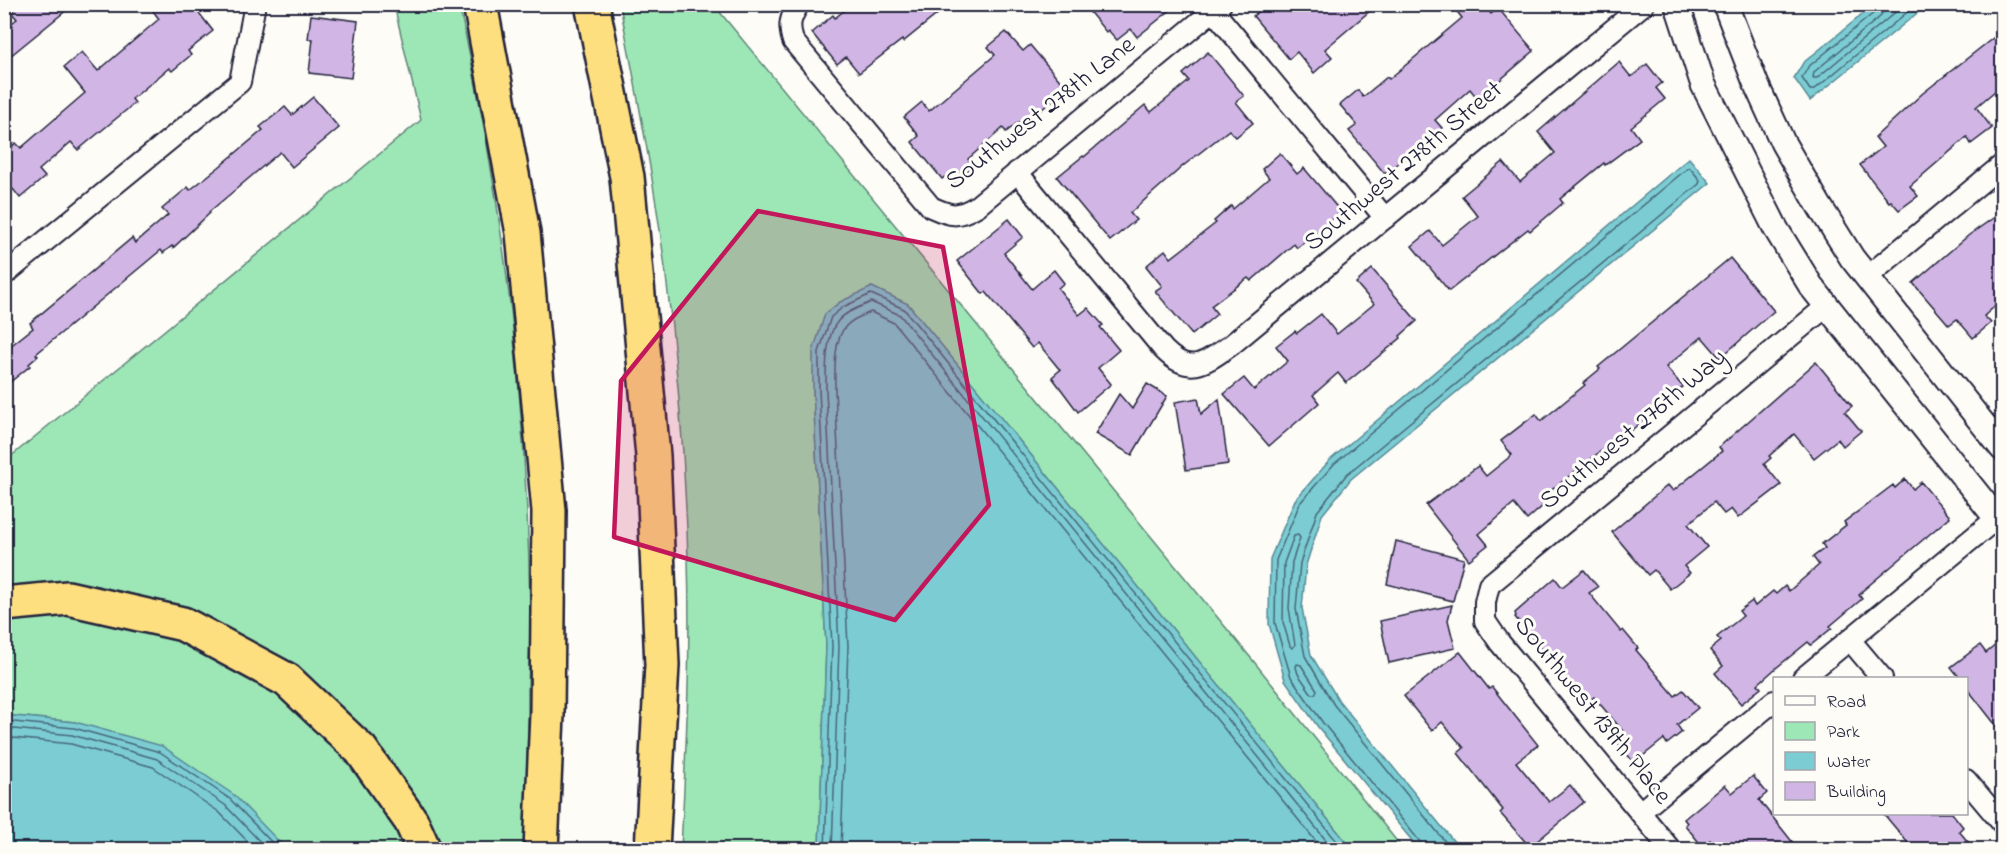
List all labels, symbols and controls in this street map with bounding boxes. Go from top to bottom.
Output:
street label: Southwest 278th Lane [938,27,1145,201]
street label: Southwest 278th Street [1296,72,1512,262]
street label: Southwest 276th Way [1532,340,1736,520]
street label: Southwest 139th Place [1504,609,1680,814]
legend [1773,677,1968,815]
text: Road [1827,690,1866,716]
text: Park [1827,720,1860,746]
text: Water [1827,750,1871,776]
text: Building [1826,780,1886,807]

